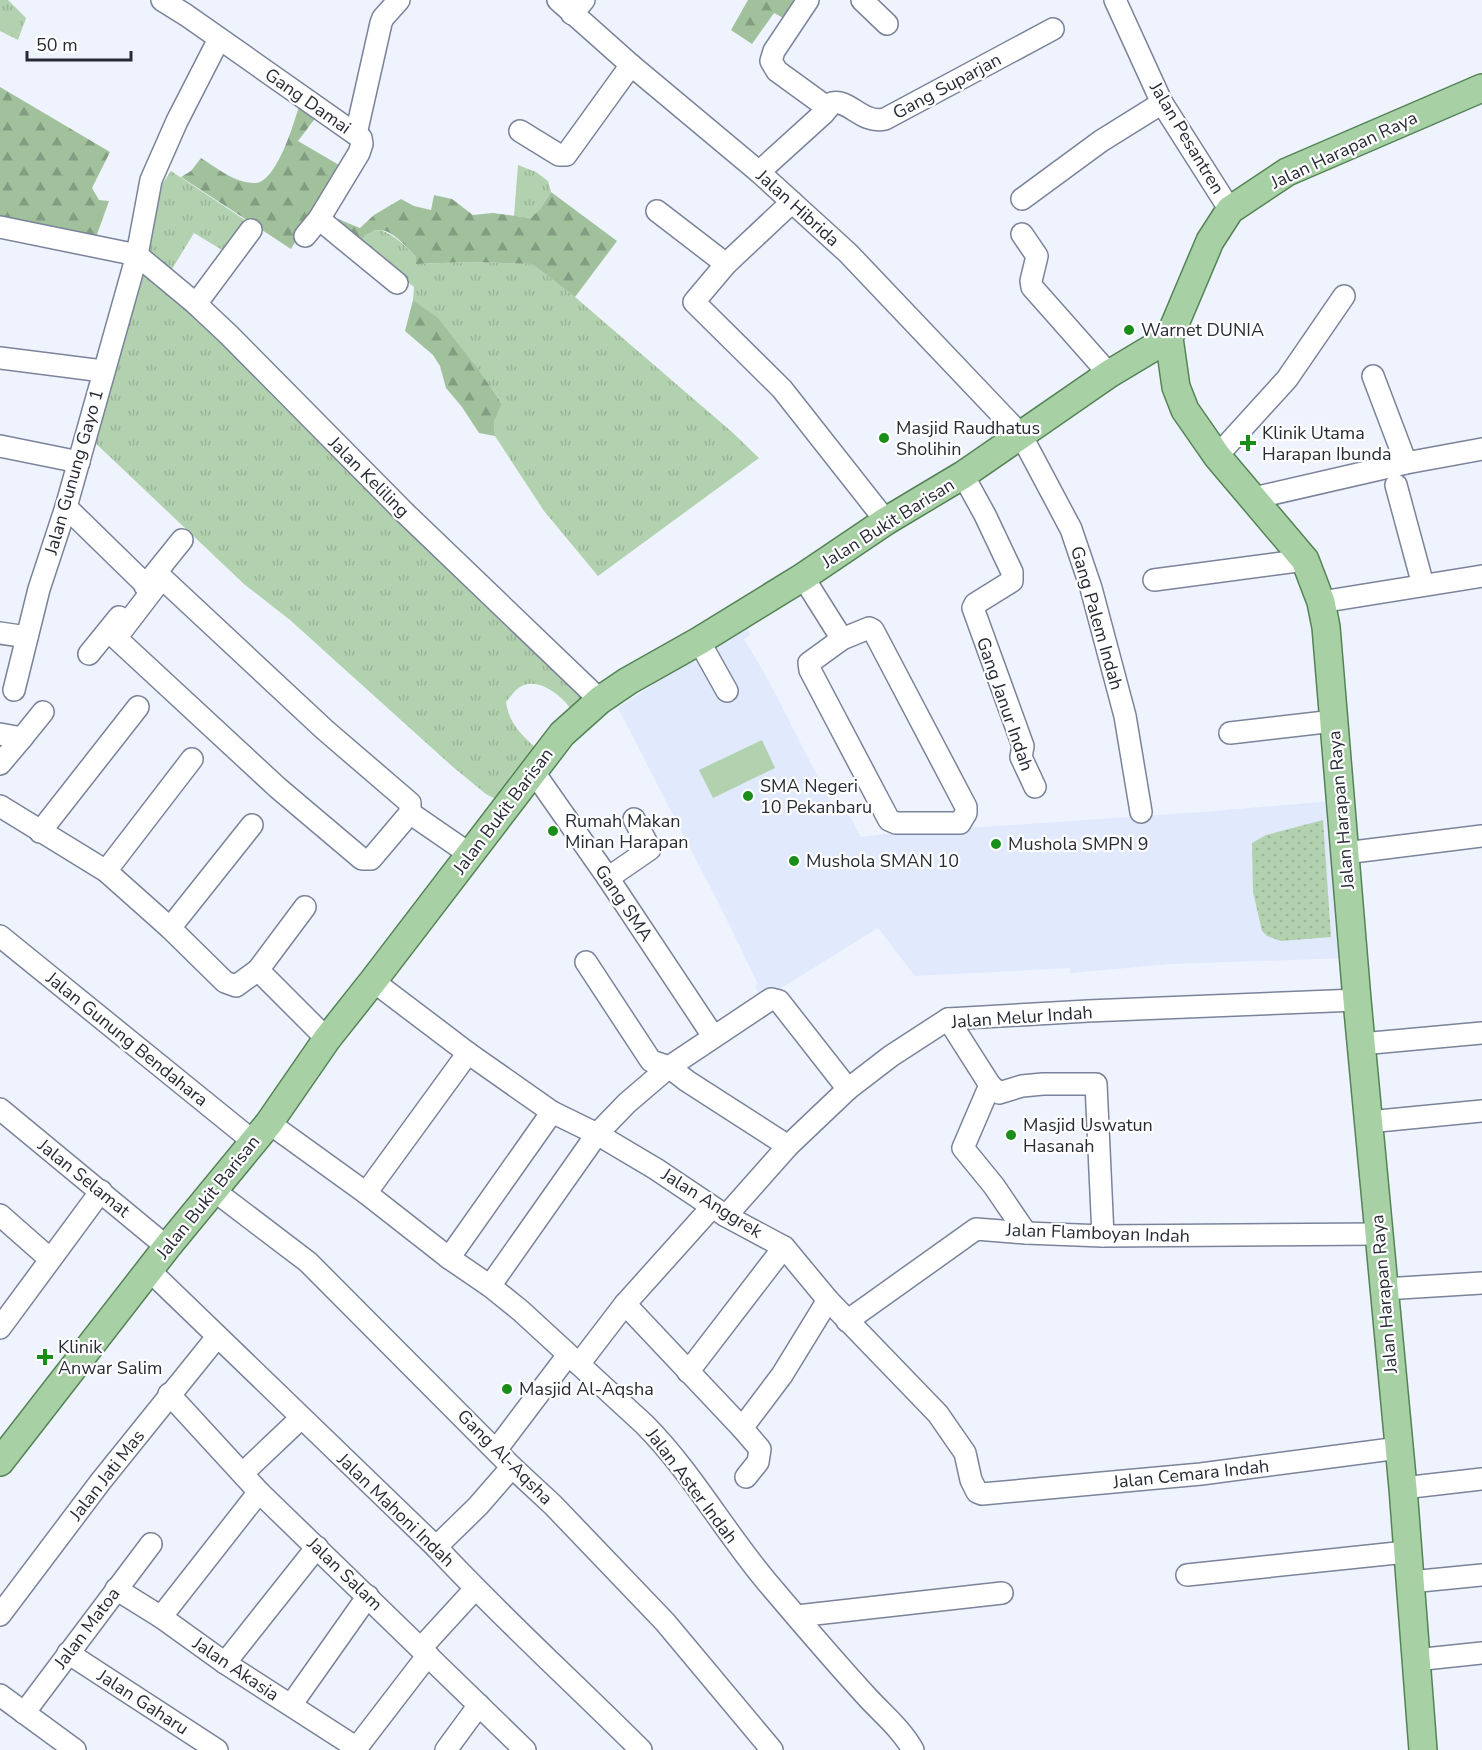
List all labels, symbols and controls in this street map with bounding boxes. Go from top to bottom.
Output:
scale bar [27,24,130,62]
text: 50 m [36,33,78,57]
street label: Gang Suparjan [889,47,1005,125]
street label: Gang Damai [260,62,356,140]
street label: Jalan Pesantren [1144,77,1230,198]
street label: Jalan Harapan Raya [1266,105,1421,195]
street label: Jalan Hibrida [751,164,845,252]
place label: Warnet DUNIA [1141,318,1264,342]
marker: Warnet DUNIA [1122,323,1136,337]
street label: Jalan Gunung Gayo 1 [39,386,109,558]
place label: Masjid Raudhatus Sholihin [896,416,1040,461]
place label: Klinik Utama Harapan Ibunda [1262,421,1391,466]
street label: Jalan Keliling [323,431,415,523]
marker: Masjid Raudhatus Sholihin [877,431,891,445]
marker: Klinik Utama Harapan Ibunda [1239,434,1257,452]
street label: Jalan Bukit Barisan [816,472,959,574]
street label: Gang Palem Indah [1065,543,1129,693]
street label: Gang Janur Indah [971,634,1039,774]
street label: Jalan Harapan Raya [1322,730,1360,891]
street label: Jalan Bukit Barisan [447,743,558,880]
place label: SMA Negeri 10 Pekanbaru [760,774,872,819]
marker: SMA Negeri 10 Pekanbaru [741,789,755,803]
place label: Rumah Makan Minan Harapan [565,809,689,854]
marker: Rumah Makan Minan Harapan [546,824,560,838]
place label: Mushola SMPN 9 [1008,832,1148,856]
marker: Mushola SMPN 9 [989,837,1003,851]
place label: Mushola SMAN 10 [806,849,959,873]
marker: Mushola SMAN 10 [787,854,801,868]
street label: Gang SMA [590,860,658,946]
street label: Jalan Gunung Bendahara [40,966,213,1112]
street label: Jalan Melur Indah [950,1000,1093,1034]
place label: Masjid Uswatun Hasanah [1023,1113,1153,1158]
marker: Masjid Uswatun Hasanah [1004,1128,1018,1142]
street label: Jalan Bukit Barisan [150,1130,265,1264]
street label: Jalan Selamat [32,1133,136,1223]
street label: Jalan Anggrek [656,1162,768,1244]
street label: Jalan Harapan Raya [1365,1214,1403,1375]
street label: Jalan Flamboyan Indah [1005,1218,1190,1248]
place label: Klinik Anwar Salim [58,1335,162,1380]
marker: Klinik Anwar Salim [36,1348,54,1366]
place label: Masjid Al-Aqsha [519,1377,654,1401]
marker: Masjid Al-Aqsha [500,1382,514,1396]
street label: Gang Al-Aqsha [452,1404,558,1510]
street label: Jalan Aster Indah [640,1423,743,1549]
street label: Jalan Jati Mas [63,1425,150,1526]
street label: Jalan Mahoni Indah [331,1447,460,1572]
street label: Jalan Cemara Indah [1111,1454,1270,1494]
street label: Jalan Salam [301,1531,388,1616]
street label: Jalan Matoa [48,1583,125,1674]
street label: Jalan Akasia [187,1631,284,1707]
street label: Jalan Gaharu [92,1663,193,1740]

